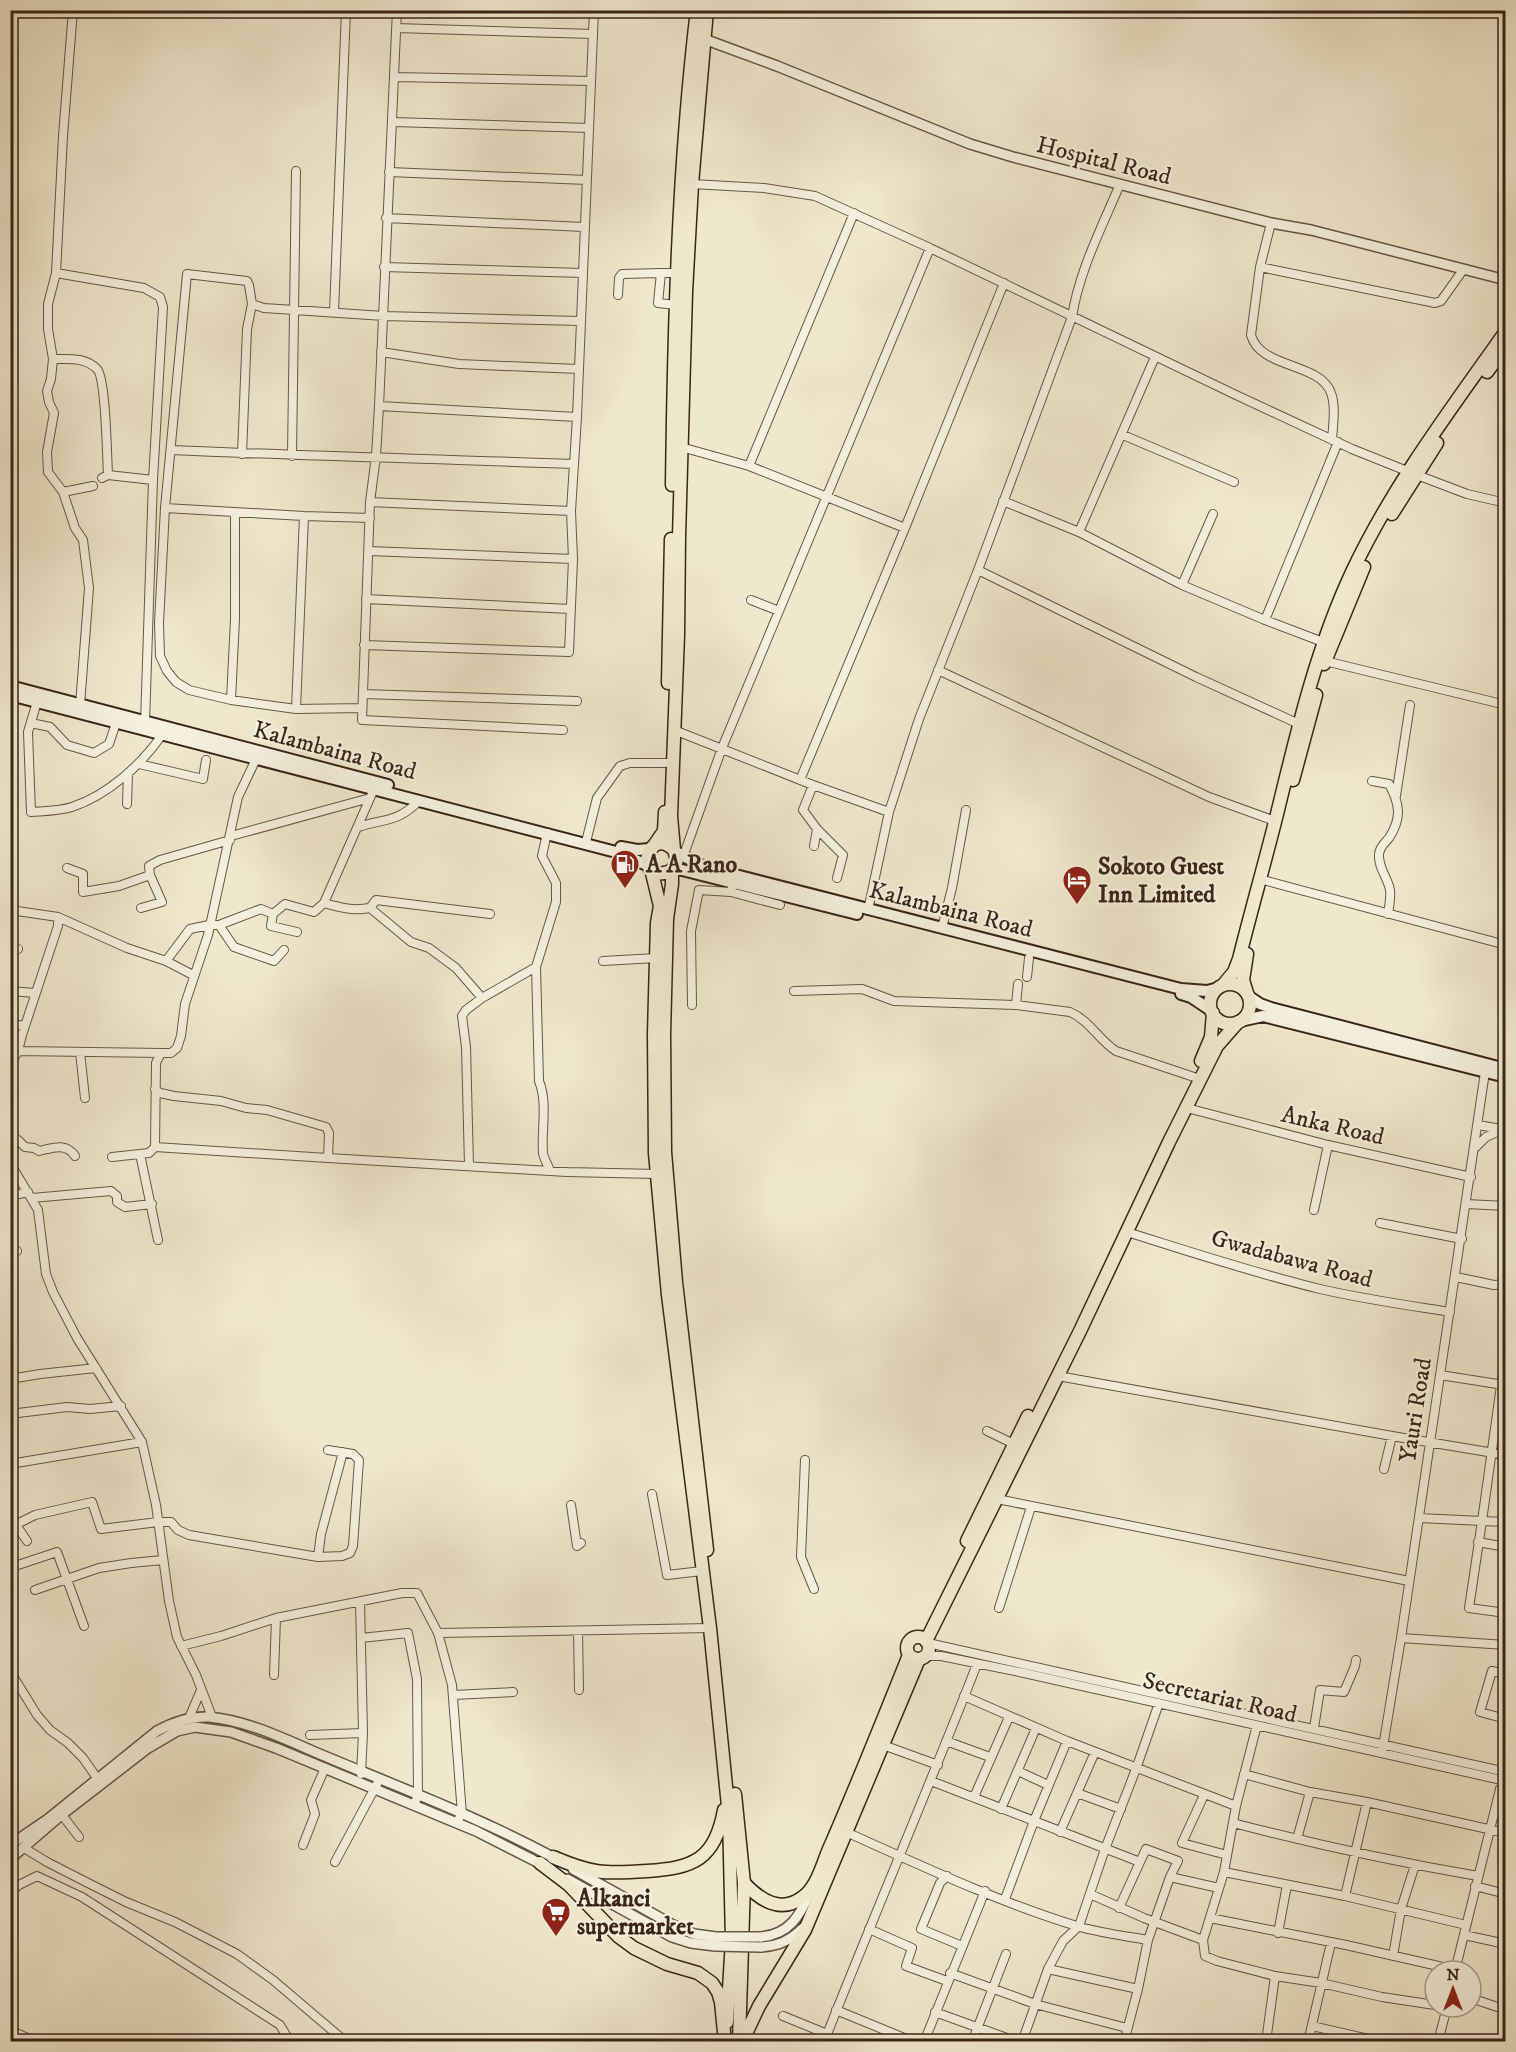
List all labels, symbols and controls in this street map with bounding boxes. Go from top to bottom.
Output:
street label: Hospital Road [1033,130,1174,192]
street label: Kalambaina Road [250,715,420,787]
fuel station icon: A A Rano [609,848,641,890]
place label: A A Rano [645,850,737,880]
place label: Sokoto Guest Inn Limited [1098,852,1224,910]
hotel icon: Sokoto Guest Inn Limited [1061,864,1093,906]
street label: Kalambaina Road [866,875,1036,945]
street label: Anka Road [1278,1100,1387,1152]
street label: Gwadabawa Road [1208,1223,1376,1295]
street label: Yauri Road [1393,1356,1439,1465]
street label: Secretariat Road [1140,1666,1300,1730]
place label: Alkanci supermarket [576,1884,694,1942]
supermarket icon: Alkanci supermarket [540,1896,572,1938]
north arrow [1423,1959,1483,2019]
text: N [1446,1965,1460,1985]

